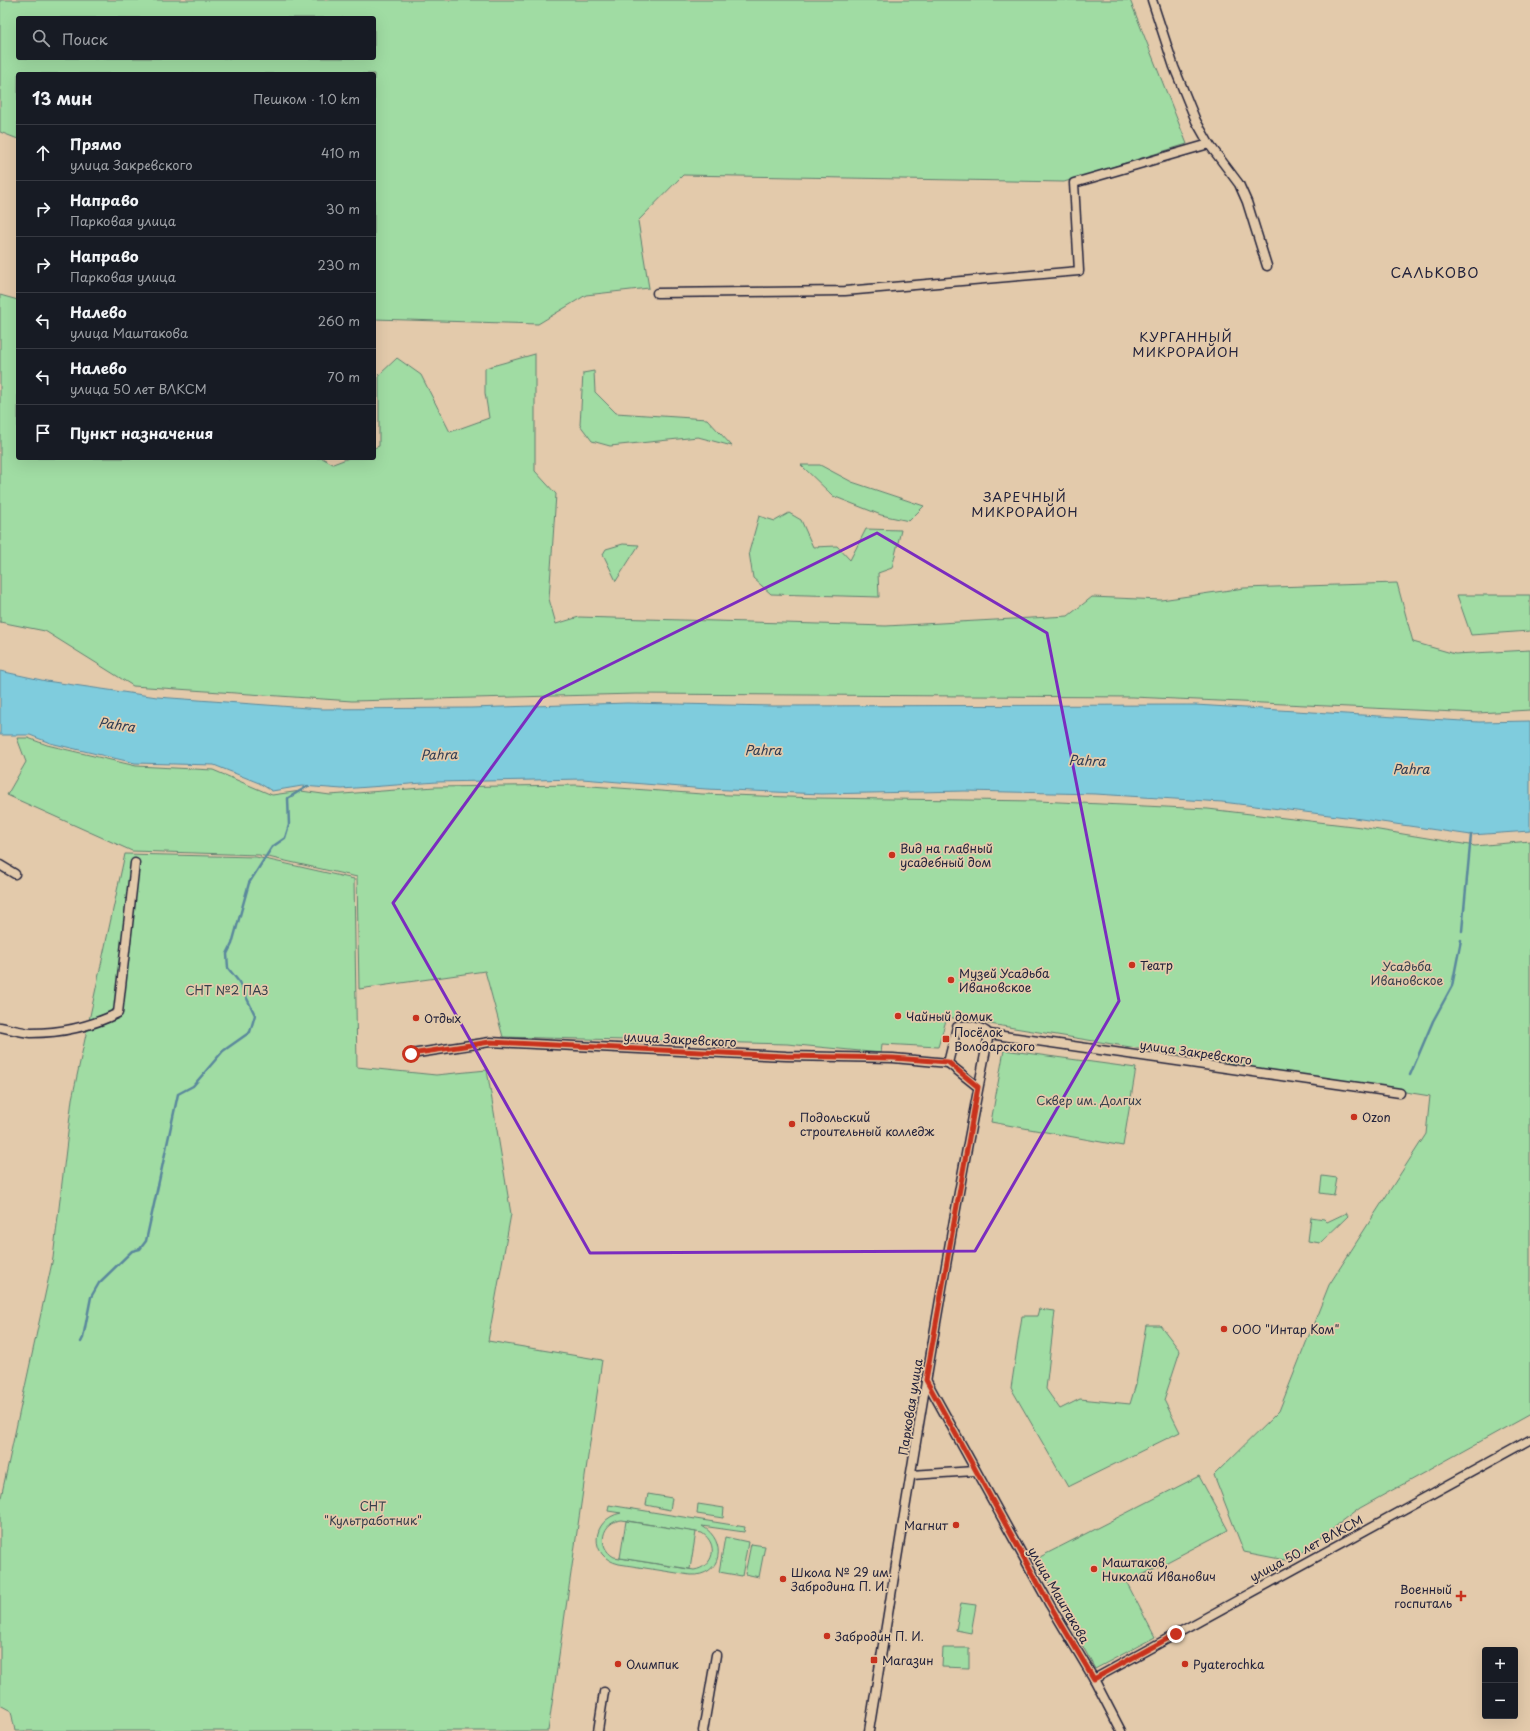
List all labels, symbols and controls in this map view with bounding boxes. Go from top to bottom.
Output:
search box [16,16,376,60]
icon: search [30,27,52,49]
text: Поиск [62,27,108,50]
text: 13 мин [32,85,92,111]
text: Пешком · 1.0 km [253,89,360,108]
text: Прямо [70,132,121,155]
icon: ahead [32,142,54,164]
text: 410 m [321,143,360,162]
text: улица Закревского [70,155,193,174]
text: Направо [70,188,139,211]
icon: right [32,198,54,220]
text: 30 m [326,199,360,218]
text: Парковая улица [70,211,176,230]
text: Направо [70,244,139,267]
icon: right [32,254,54,276]
text: 230 m [318,255,360,274]
district label: САЛЬКОВО [1391,262,1479,283]
text: Парковая улица [70,267,176,286]
text: Налево [70,300,127,323]
icon: left [32,310,54,332]
text: 260 m [318,311,360,330]
text: улица Маштакова [70,323,188,342]
district label: КУРГАННЫЙ МИКРОРАЙОН [1132,327,1240,361]
text: Налево [70,356,127,379]
icon: left [32,366,54,388]
text: 70 m [327,367,360,386]
text: улица 50 лет ВЛКСМ [70,379,207,398]
text: Пункт назначения [70,421,213,444]
icon: arrive [32,422,54,444]
district label: ЗАРЕЧНЫЙ МИКРОРАЙОН [971,487,1079,521]
water label: Pahra [97,712,138,736]
water label: Pahra [745,740,782,759]
water label: Pahra [420,744,459,764]
water label: Pahra [1068,750,1107,770]
water label: Pahra [1393,759,1430,778]
place label: Вид на главный усадебный дом [900,839,993,871]
marker: Вид на главный усадебный дом [887,850,897,860]
place label: Театр [1140,956,1173,974]
park label: Усадьба Ивановское [1371,957,1443,989]
marker: Театр [1127,960,1137,970]
place label: Музей Усадьба Ивановское [959,964,1050,996]
marker: Музей Усадьба Ивановское [946,975,956,985]
park label: СНТ №2 ПАЗ [186,981,268,999]
place label: Чайный домик [906,1007,993,1025]
place label: Отдых [424,1009,461,1027]
marker: Чайный домик [893,1011,903,1021]
marker: Отдых [411,1013,421,1023]
place label: Посёлок Володарского [954,1023,1035,1055]
street label: улица Закревского [623,1027,737,1051]
marker: Посёлок Володарского [941,1034,951,1044]
street label: улица Закревского [1139,1035,1253,1069]
route start [402,1045,420,1063]
park label: Сквер им. Долгих [1036,1091,1142,1109]
place label: Подольский строительный колледж [800,1108,935,1140]
place label: Ozon [1362,1108,1391,1126]
marker: Ozon [1349,1112,1359,1122]
marker: Подольский строительный колледж [787,1119,797,1129]
place label: ООО "Интар Ком" [1232,1320,1339,1338]
marker: ООО "Интар Ком" [1219,1324,1229,1334]
street label: Парковая улица [893,1357,927,1457]
park label: СНТ "Культработник" [324,1497,422,1529]
street label: улица 50 лет ВЛКСМ [1246,1510,1366,1586]
place label: Магнит [904,1516,949,1534]
marker: Магнит [951,1520,961,1530]
street label: улица Маштакова [1024,1543,1094,1647]
place label: Маштаков, Николай Иванович [1102,1553,1216,1585]
place label: Школа № 29 им. Забродина П. И. [790,1563,892,1595]
marker: Маштаков, Николай Иванович [1089,1564,1099,1574]
marker: Школа № 29 им. Забродина П. И. [778,1574,788,1584]
place label: Военный госпиталь [1394,1580,1452,1612]
marker: Военный госпиталь [1455,1590,1467,1602]
route end [1167,1625,1185,1643]
place label: Забродин П. И. [834,1627,924,1645]
marker: Забродин П. И. [822,1631,832,1641]
map controls [1482,1647,1518,1719]
button: + [1482,1647,1518,1683]
place label: Магазин [882,1651,933,1669]
place label: Олимпик [626,1655,680,1673]
marker: Магазин [869,1655,879,1665]
place label: Pyaterochka [1193,1655,1265,1673]
marker: Олимпик [613,1659,623,1669]
marker: Pyaterochka [1180,1659,1190,1669]
button: − [1482,1683,1518,1719]

